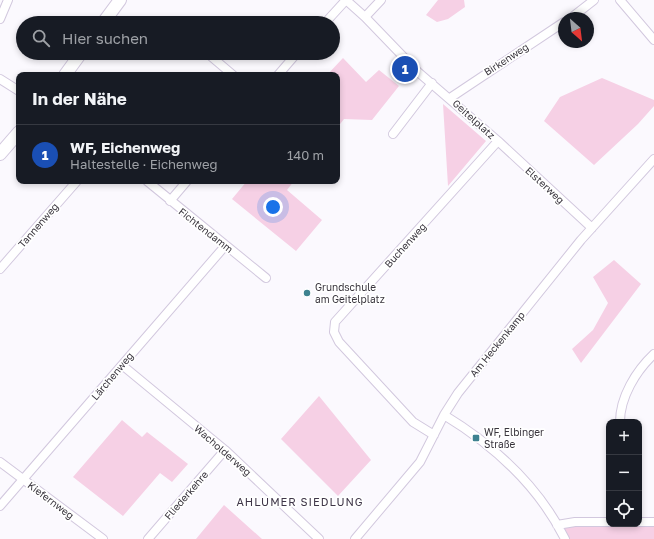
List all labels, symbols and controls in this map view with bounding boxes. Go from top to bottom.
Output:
north arrow [558,12,594,48]
search box [16,16,340,60]
icon: search [30,27,52,49]
text: Hier suchen [62,29,148,47]
street label: Birkenweg [482,40,530,78]
pin: 1 [392,54,418,84]
text: In der Nähe [32,88,127,109]
street label: Geitelplatz [450,97,498,141]
text: WF, Eichenweg [70,138,180,156]
text: 1 [42,147,48,163]
text: 140 m [287,147,324,163]
text: Haltestelle · Eichenweg [70,156,217,172]
street label: Elsterweg [523,164,567,206]
your location [263,197,283,217]
street label: Tannenweg [15,200,61,250]
street label: Fichtendamm [176,205,236,255]
street label: Buchenweg [382,220,428,270]
place label: Grundschule am Geitelplatz [315,281,385,305]
marker: Grundschule am Geitelplatz [302,288,312,298]
street label: Am Heckenkamp [467,309,527,379]
street label: Lärchenweg [89,350,135,402]
map controls [606,419,642,527]
button: + [606,419,642,455]
street label: Wacholderweg [192,422,254,478]
place label: WF, Elbinger Straße [484,426,544,450]
marker: WF, Elbinger Straße [471,433,481,443]
button: − [606,455,642,491]
street label: Fliederkehre [162,468,210,522]
street label: Kiefernweg [26,479,76,521]
button: locate [606,491,642,527]
district label: AHLUMER SIEDLUNG [236,495,364,508]

